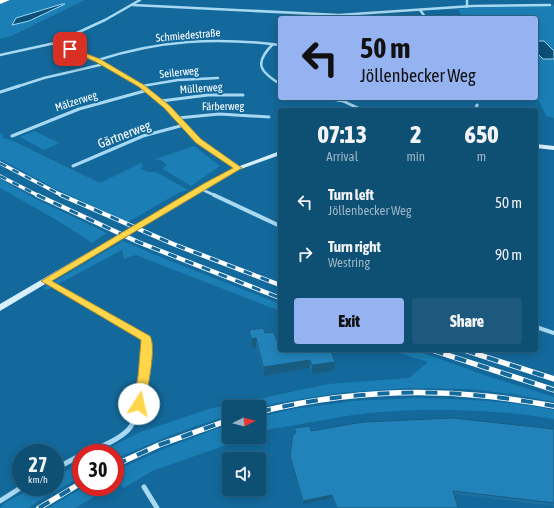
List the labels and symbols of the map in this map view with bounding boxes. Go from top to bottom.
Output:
street label: Schmiedestraße [155,26,221,44]
pin [53,32,87,66]
street label: Seilerweg [159,64,199,80]
street label: Müllerweg [179,81,223,95]
street label: Mälzerweg [53,88,99,113]
street label: Färberweg [202,100,244,112]
street label: Gärtnerweg [96,117,153,151]
position arrow [118,383,160,425]
north arrow [222,400,266,444]
speed limit sign: 30 [72,444,124,496]

